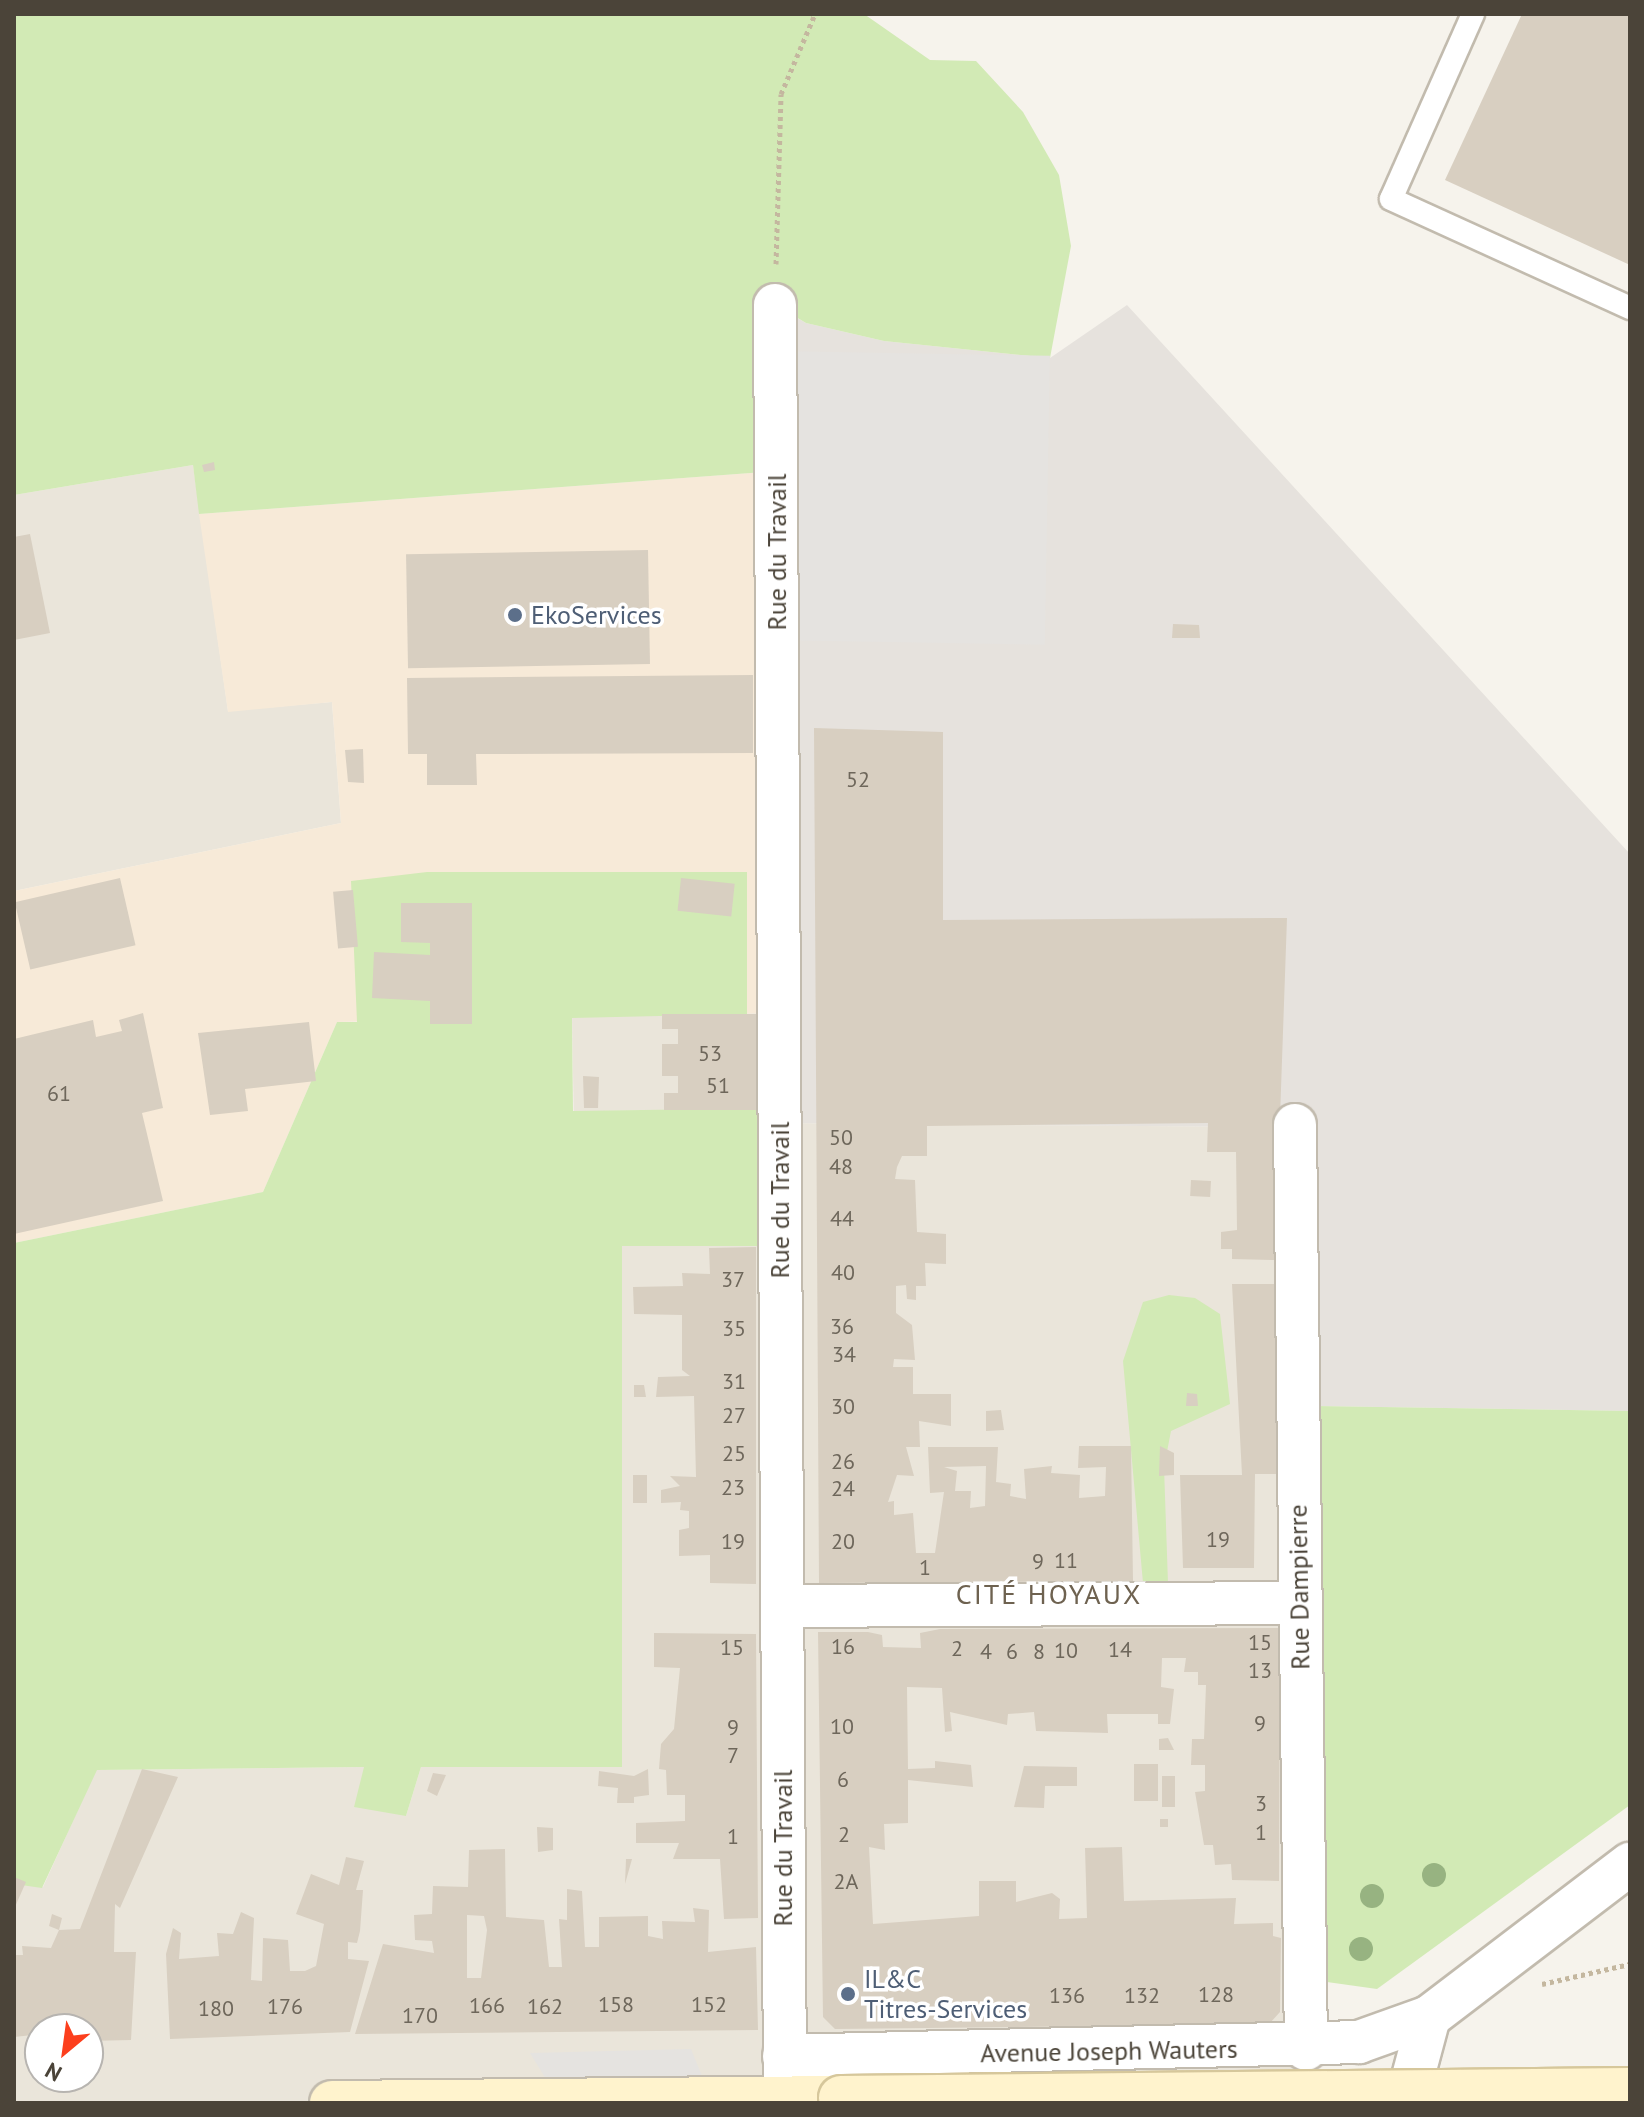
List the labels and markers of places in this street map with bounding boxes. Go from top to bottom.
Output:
place label: EkoServices [531,599,662,631]
marker: EkoServices [506,606,524,624]
place label: IL&C Titres-Services [864,1963,1027,2024]
marker: IL&C Titres-Services [839,1985,857,2003]

